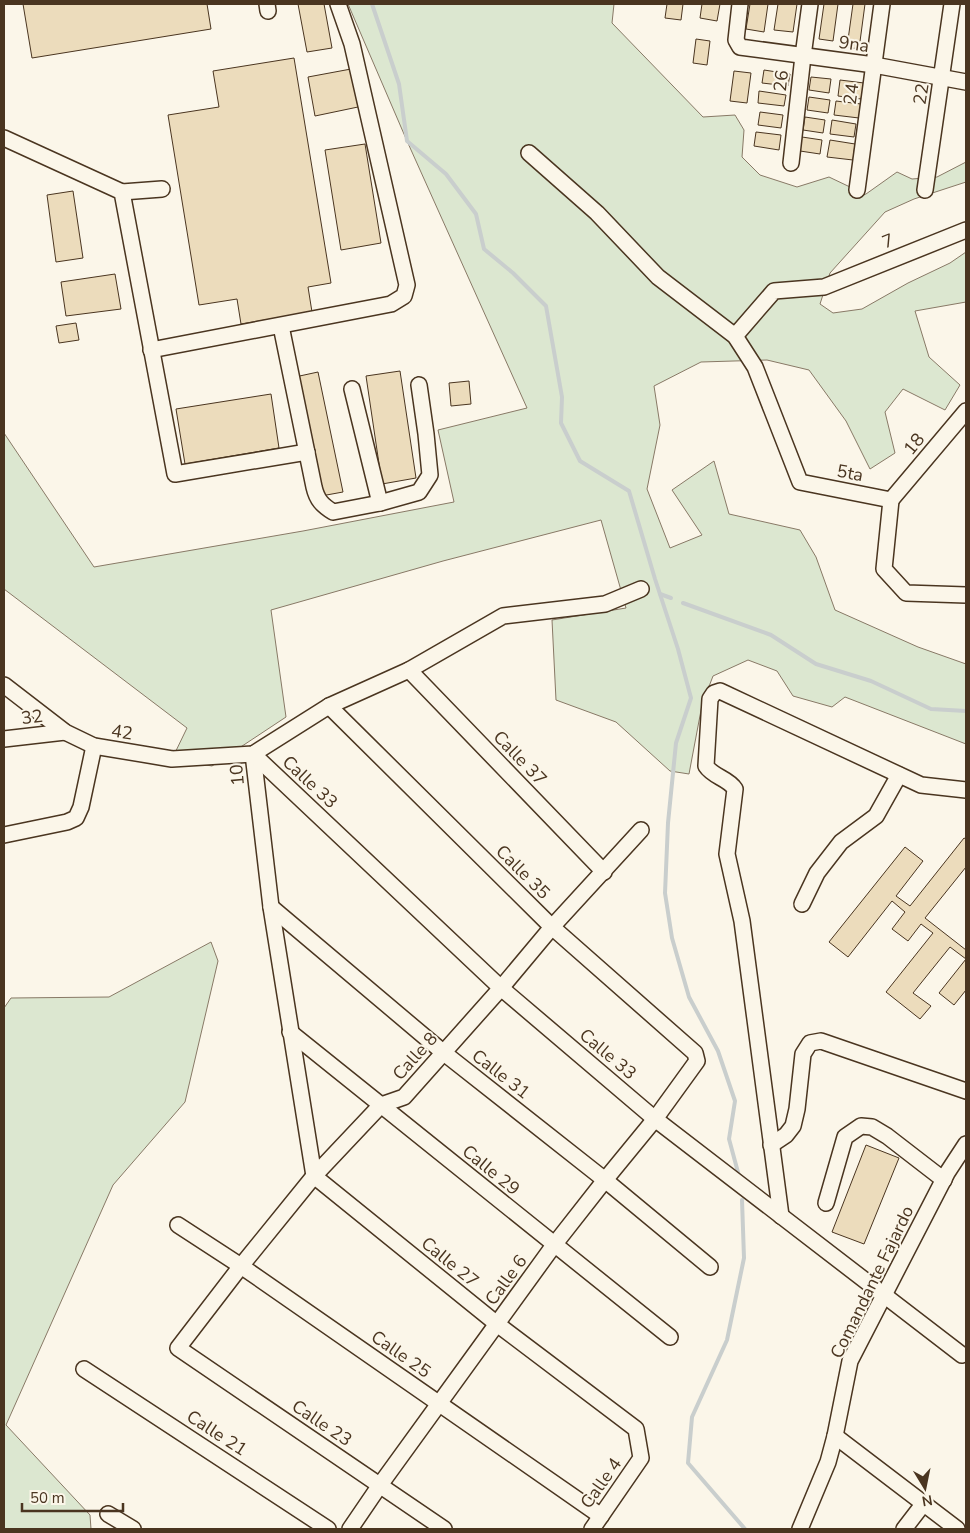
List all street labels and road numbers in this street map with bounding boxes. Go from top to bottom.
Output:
street label: 9na [837,30,871,58]
street label: 26 [768,69,794,93]
street label: 24 [838,81,864,106]
street label: 22 [907,81,935,107]
street label: 7 [878,228,898,254]
street label: 18 [898,428,930,460]
street label: 5ta [835,459,865,487]
street label: 32 [20,704,44,730]
street label: 42 [109,718,135,746]
street label: Calle 37 [488,725,552,791]
street label: Calle 33 [277,750,343,814]
street label: 10 [224,763,250,787]
street label: Calle 35 [491,840,555,904]
street label: Calle 33 [574,1023,642,1085]
street label: Calle 8 [387,1027,443,1085]
street label: Calle 31 [467,1044,535,1104]
street label: Calle 29 [457,1139,525,1201]
street label: Comandante Fajardo [825,1202,919,1362]
street label: Calle 27 [416,1231,484,1293]
street label: Calle 6 [480,1250,532,1310]
street label: Calle 25 [366,1325,436,1383]
street label: Calle 23 [287,1394,357,1452]
street label: Calle 21 [182,1404,252,1462]
street label: Calle 4 [575,1453,627,1513]

